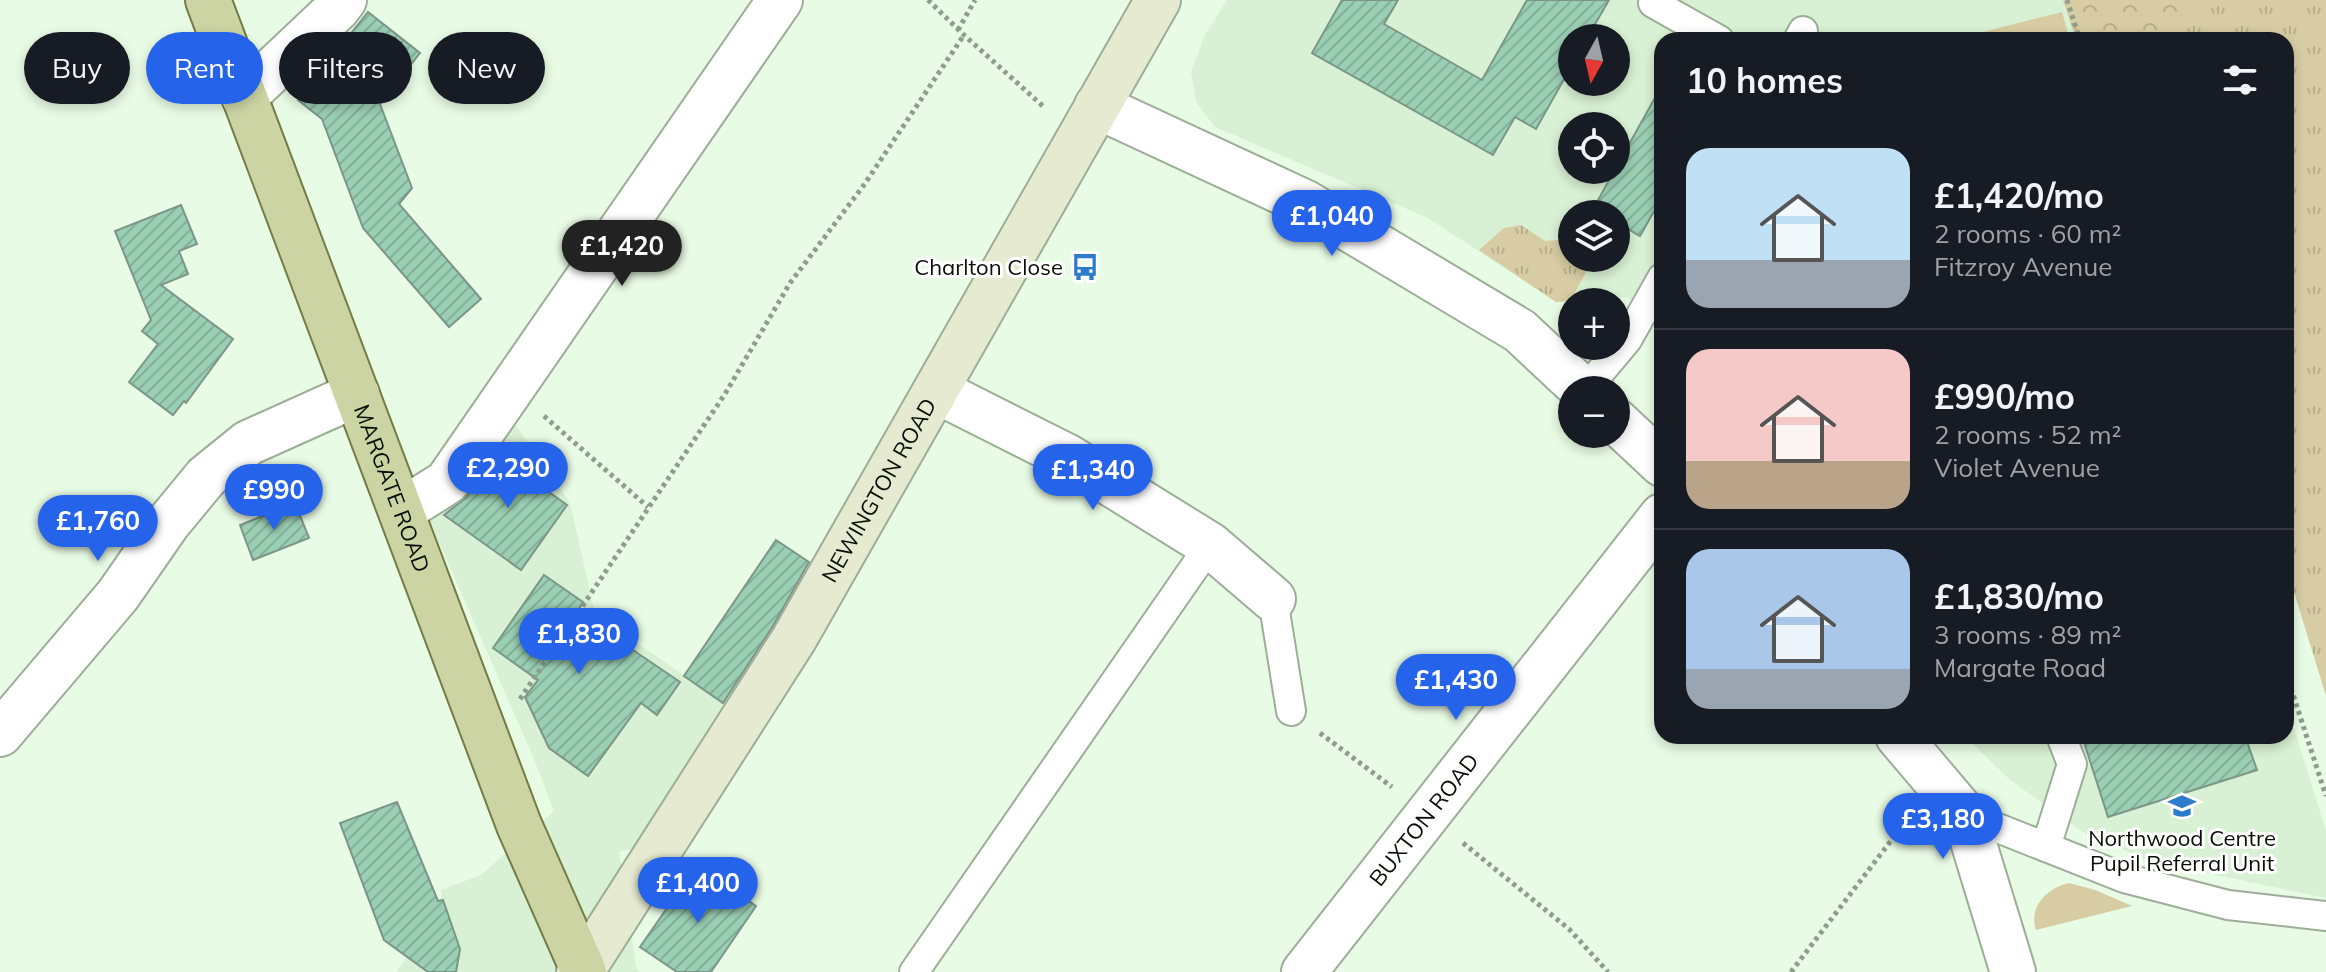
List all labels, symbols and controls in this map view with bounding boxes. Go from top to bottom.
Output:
north arrow [1558,24,1630,96]
map controls [1558,24,1630,448]
chip: Buy [24,32,130,104]
chip: Rent [146,32,263,104]
chip: Filters [279,32,412,104]
chip: New [428,32,545,104]
icon: filters [2218,58,2262,102]
text: 10 homes [1686,59,1843,102]
button: locate [1558,112,1630,184]
text: £1,420/mo [1934,174,2104,217]
icon: home [1750,180,1846,276]
pin: £1,040 [1267,190,1397,258]
text: £1,040 [1290,199,1374,232]
button: layers [1558,200,1630,272]
text: 2 rooms · 60 m² [1934,217,2121,250]
pin: £1,420 [557,220,687,288]
text: £1,420 [580,229,664,262]
text: Fitzroy Avenue [1934,250,2113,283]
bus stop icon: Charlton Close [1070,252,1100,282]
place label: Charlton Close [914,253,1063,281]
button: + [1558,288,1630,360]
text: £990/mo [1934,375,2075,418]
button: − [1558,376,1630,448]
icon: home [1750,381,1846,477]
street label: NEWINGTON ROAD [815,393,942,587]
street label: MARGATE ROAD [348,401,436,576]
text: 2 rooms · 52 m² [1934,418,2121,451]
pin: £2,290 [443,442,573,510]
pin: £1,340 [1028,444,1158,512]
text: £2,290 [466,451,550,484]
text: Violet Avenue [1934,451,2100,484]
text: £1,340 [1051,453,1135,486]
pin: £990 [227,464,321,532]
text: £990 [243,473,305,506]
pin: £1,760 [33,495,163,563]
text: £1,760 [56,504,140,537]
text: £1,830/mo [1934,575,2104,618]
icon: home [1750,581,1846,677]
pin: £1,830 [514,608,644,676]
text: £1,830 [537,617,621,650]
text: 3 rooms · 89 m² [1934,618,2121,651]
text: Margate Road [1934,651,2106,684]
pin: £1,430 [1391,654,1521,722]
text: £1,430 [1414,663,1498,696]
street label: BUXTON ROAD [1363,747,1485,891]
school or university icon: Northwood Centre Pupil Referral Unit [2167,791,2197,821]
pin: £3,180 [1878,793,2008,861]
text: £3,180 [1901,802,1985,835]
place label: Northwood Centre Pupil Referral Unit [2088,824,2276,877]
pin: £1,400 [633,857,763,925]
text: £1,400 [656,866,740,899]

